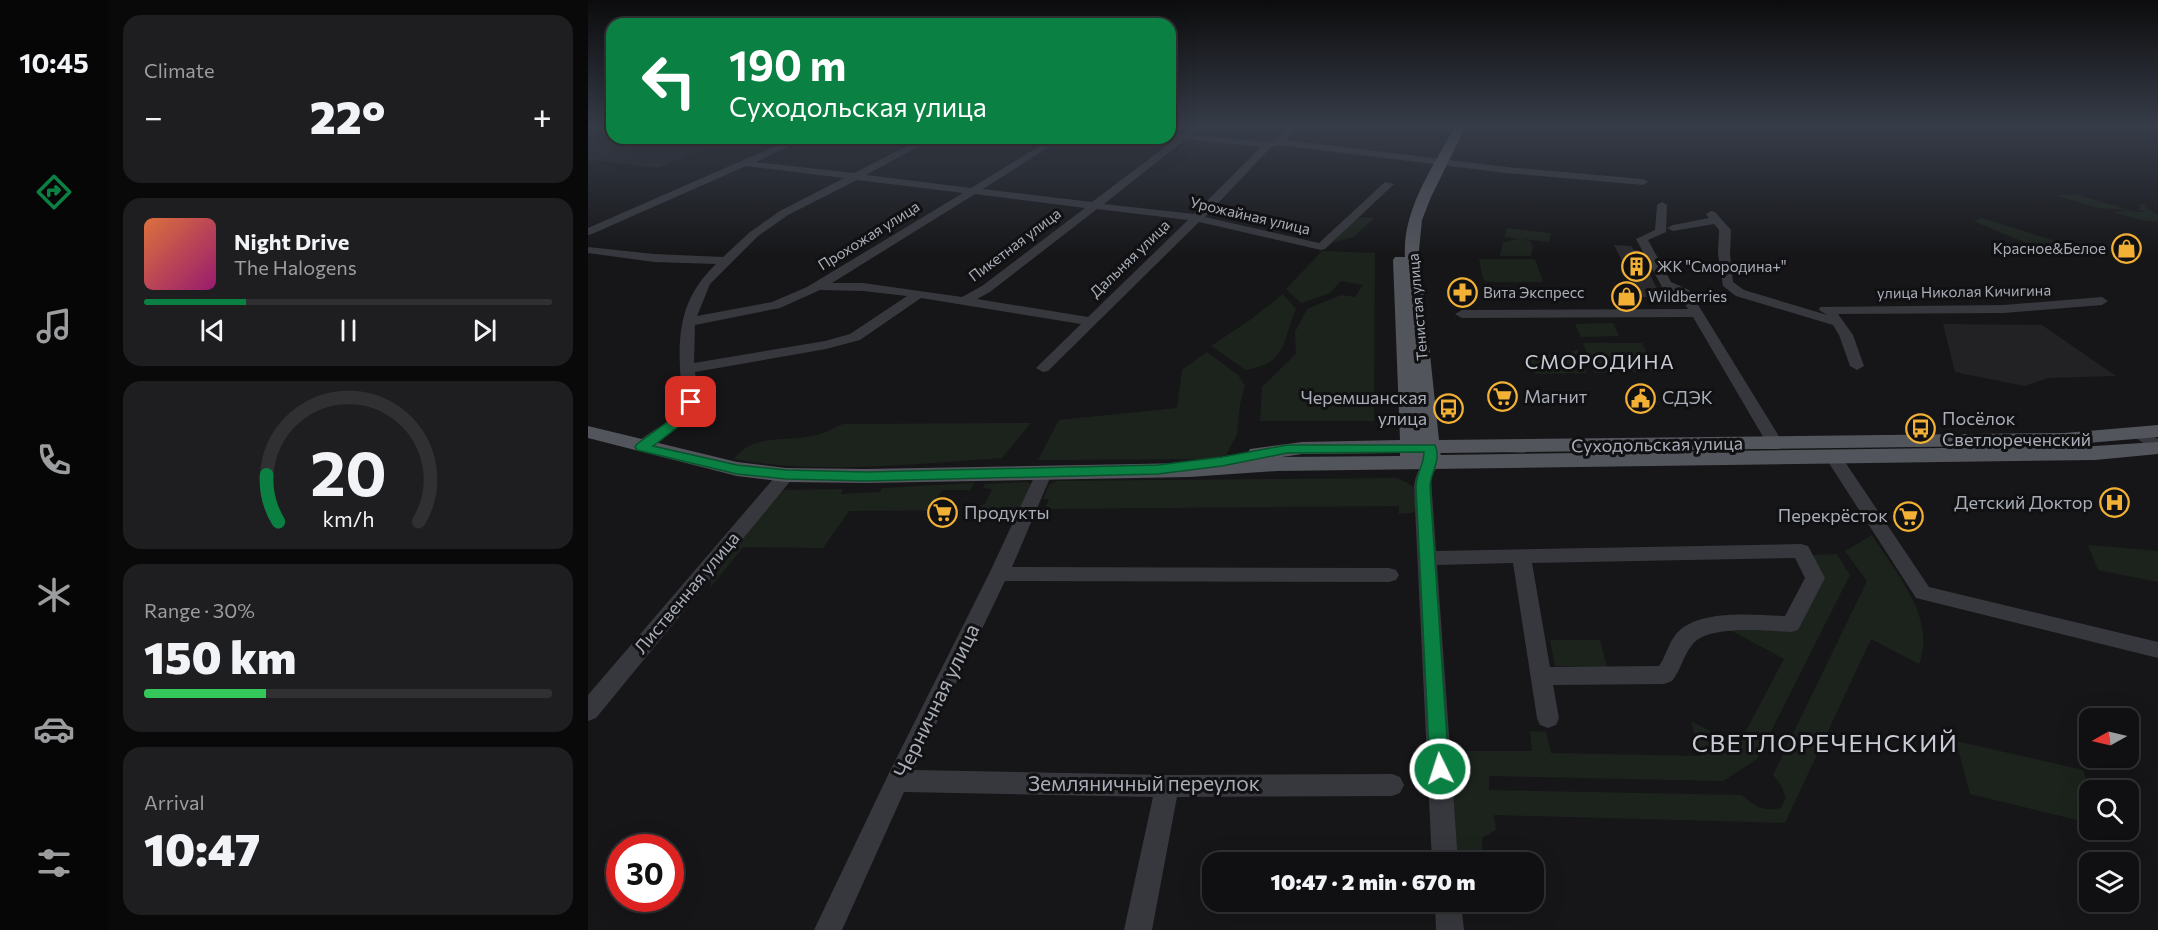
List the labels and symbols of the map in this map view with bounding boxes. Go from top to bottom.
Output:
street label: Урожайная улица [1188,192,1312,238]
street label: Прохожая улица [814,197,923,274]
street label: Пикетная улица [965,204,1064,285]
street label: Дальняя улица [1086,216,1173,301]
shop icon: Красное&Белое [2111,233,2143,265]
place label: Красное&Белое [1993,239,2106,257]
building icon: ЖК "Смородина+" [1620,251,1652,283]
street label: Тенистая улица [1403,253,1431,361]
place label: ЖК "Смородина+" [1657,257,1787,275]
pharmacy icon: Вита Экспресс [1446,277,1478,309]
street label: улица Николая Кичигина [1877,280,2051,302]
shop icon: Wildberries [1611,281,1643,313]
place label: Вита Экспресс [1483,283,1584,301]
place label: Wildberries [1648,287,1727,305]
district label: СМОРОДИНА [1525,349,1675,373]
pin [665,376,716,427]
supermarket icon: Магнит [1487,381,1519,413]
public building icon: СДЭК [1625,382,1657,414]
place label: Магнит [1524,385,1588,407]
place label: Черемшанская улица [1301,386,1427,429]
place label: СДЭК [1662,386,1713,408]
bus stop icon: Черемшанская улица [1432,392,1464,424]
place label: Посёлок Светлореченский [1942,407,2091,450]
bus stop icon: Посёлок Светлореченский [1905,413,1937,445]
street label: Суходольская улица [1571,432,1743,456]
hospital icon: Детский Доктор [2098,487,2130,519]
place label: Детский Доктор [1954,491,2093,513]
supermarket icon: Продукты [927,497,959,529]
supermarket icon: Перекрёсток [1893,500,1925,532]
place label: Продукты [964,501,1049,523]
place label: Перекрёсток [1778,504,1888,526]
street label: Лиственная улица [629,527,744,658]
street label: Черничная улица [888,619,984,781]
north arrow [2079,708,2139,768]
district label: СВЕТЛОРЕЧЕНСКИЙ [1692,728,1958,757]
position arrow [1408,737,1472,801]
street label: Земляничный переулок [1028,770,1260,795]
speed limit sign: 30 [606,834,684,912]

